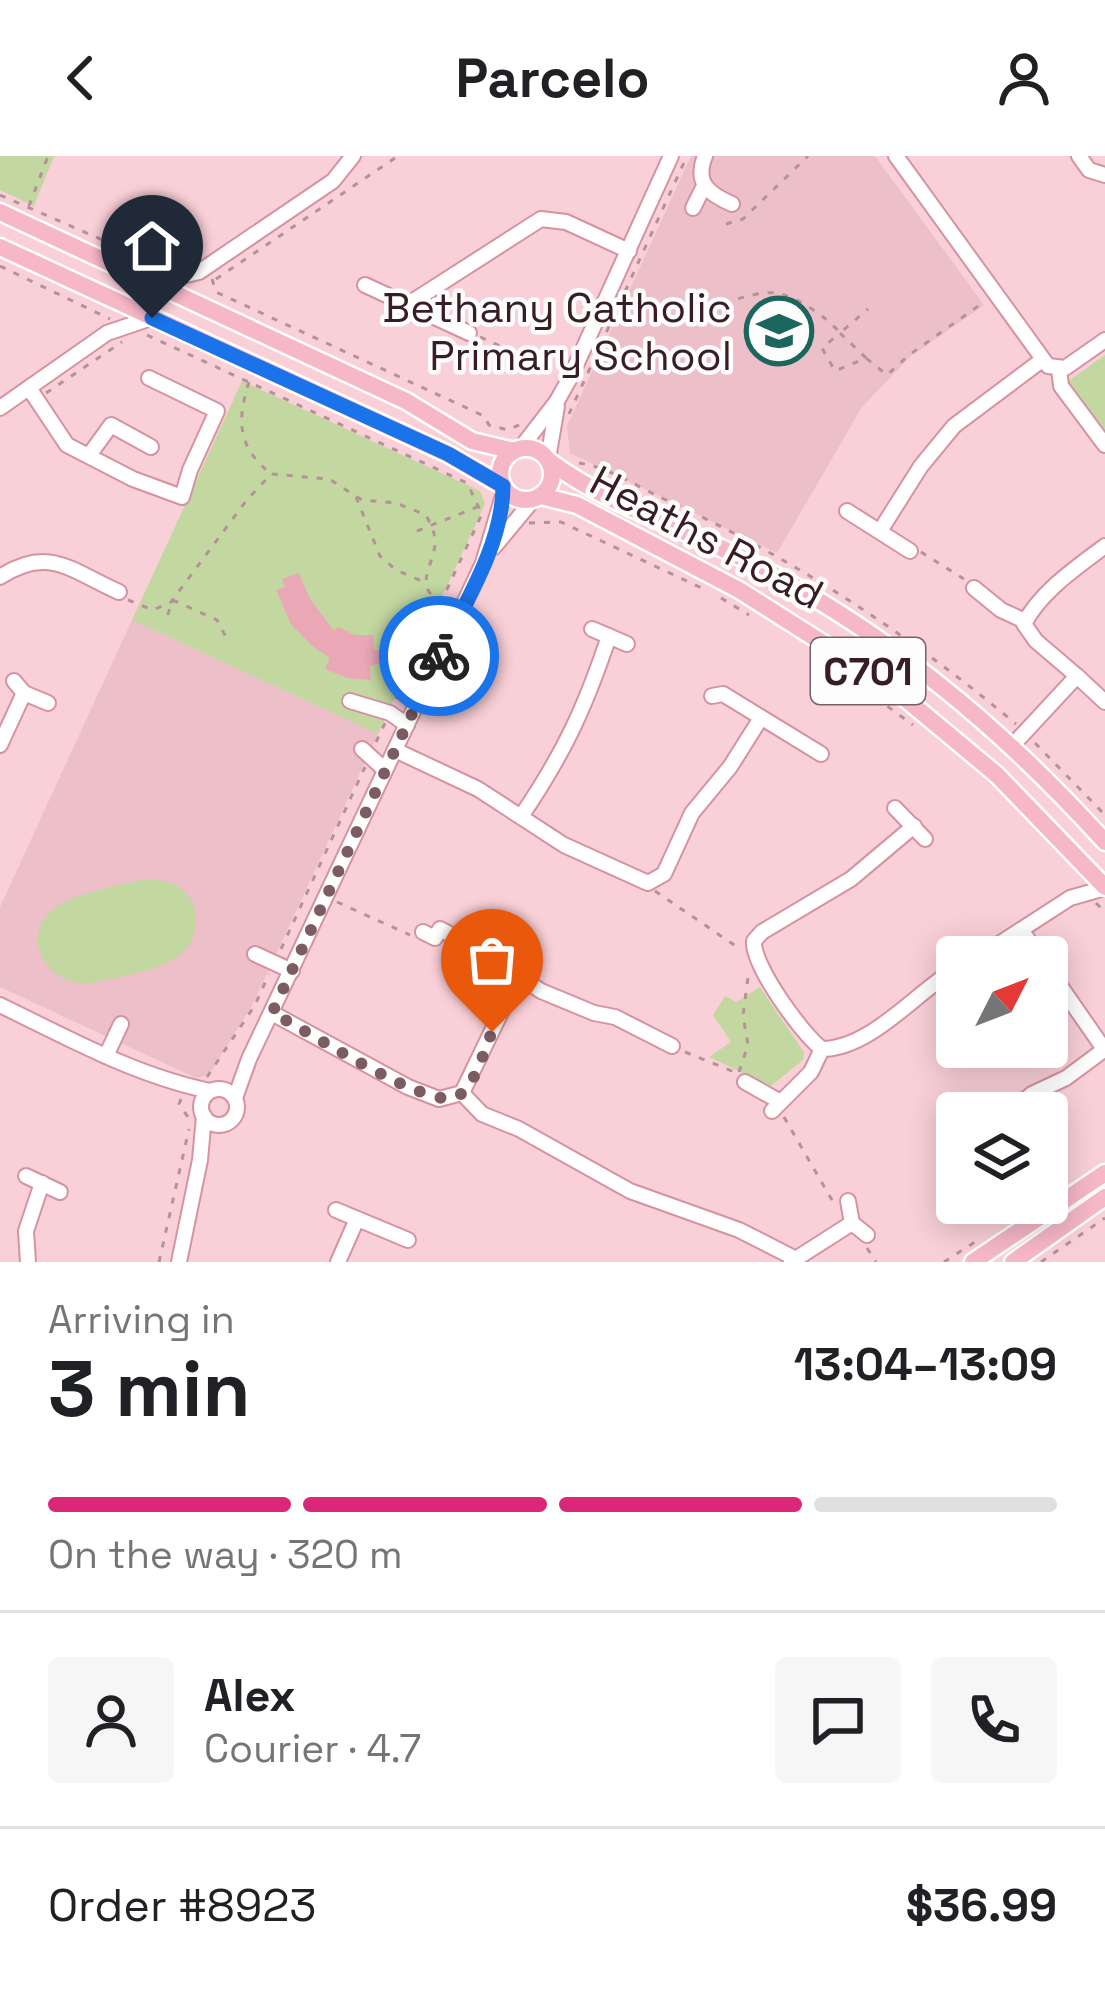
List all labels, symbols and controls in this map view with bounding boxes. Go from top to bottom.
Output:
text: Parcelo [456,44,649,113]
icon: back [48,45,114,111]
icon: person [991,45,1057,111]
pin [101,195,203,318]
icon: home [119,213,185,279]
place label: Bethany Catholic Primary School [383,281,732,382]
school or university icon: Bethany Catholic Primary School [744,296,814,366]
street label: Heaths Road [581,454,832,621]
courier [379,596,499,716]
icon: bike [406,623,472,689]
road number: C701 [811,638,925,704]
pin [441,909,543,1032]
icon: bag [459,927,525,993]
north arrow [936,936,1068,1068]
map controls [936,936,1068,1224]
button: layers [936,1092,1068,1224]
text: Arriving in [48,1295,235,1344]
text: 13:04–13:09 [794,1336,1057,1393]
text: 3 min [48,1339,251,1439]
text: On the way · 320 m [48,1530,403,1579]
button: person [48,1657,174,1783]
button: chat [775,1657,901,1783]
button: phone [931,1657,1057,1783]
text: Alex [204,1667,296,1724]
text: Courier · 4.7 [204,1724,421,1773]
text: Order #8923 [48,1877,316,1934]
text: $36.99 [906,1877,1057,1934]

